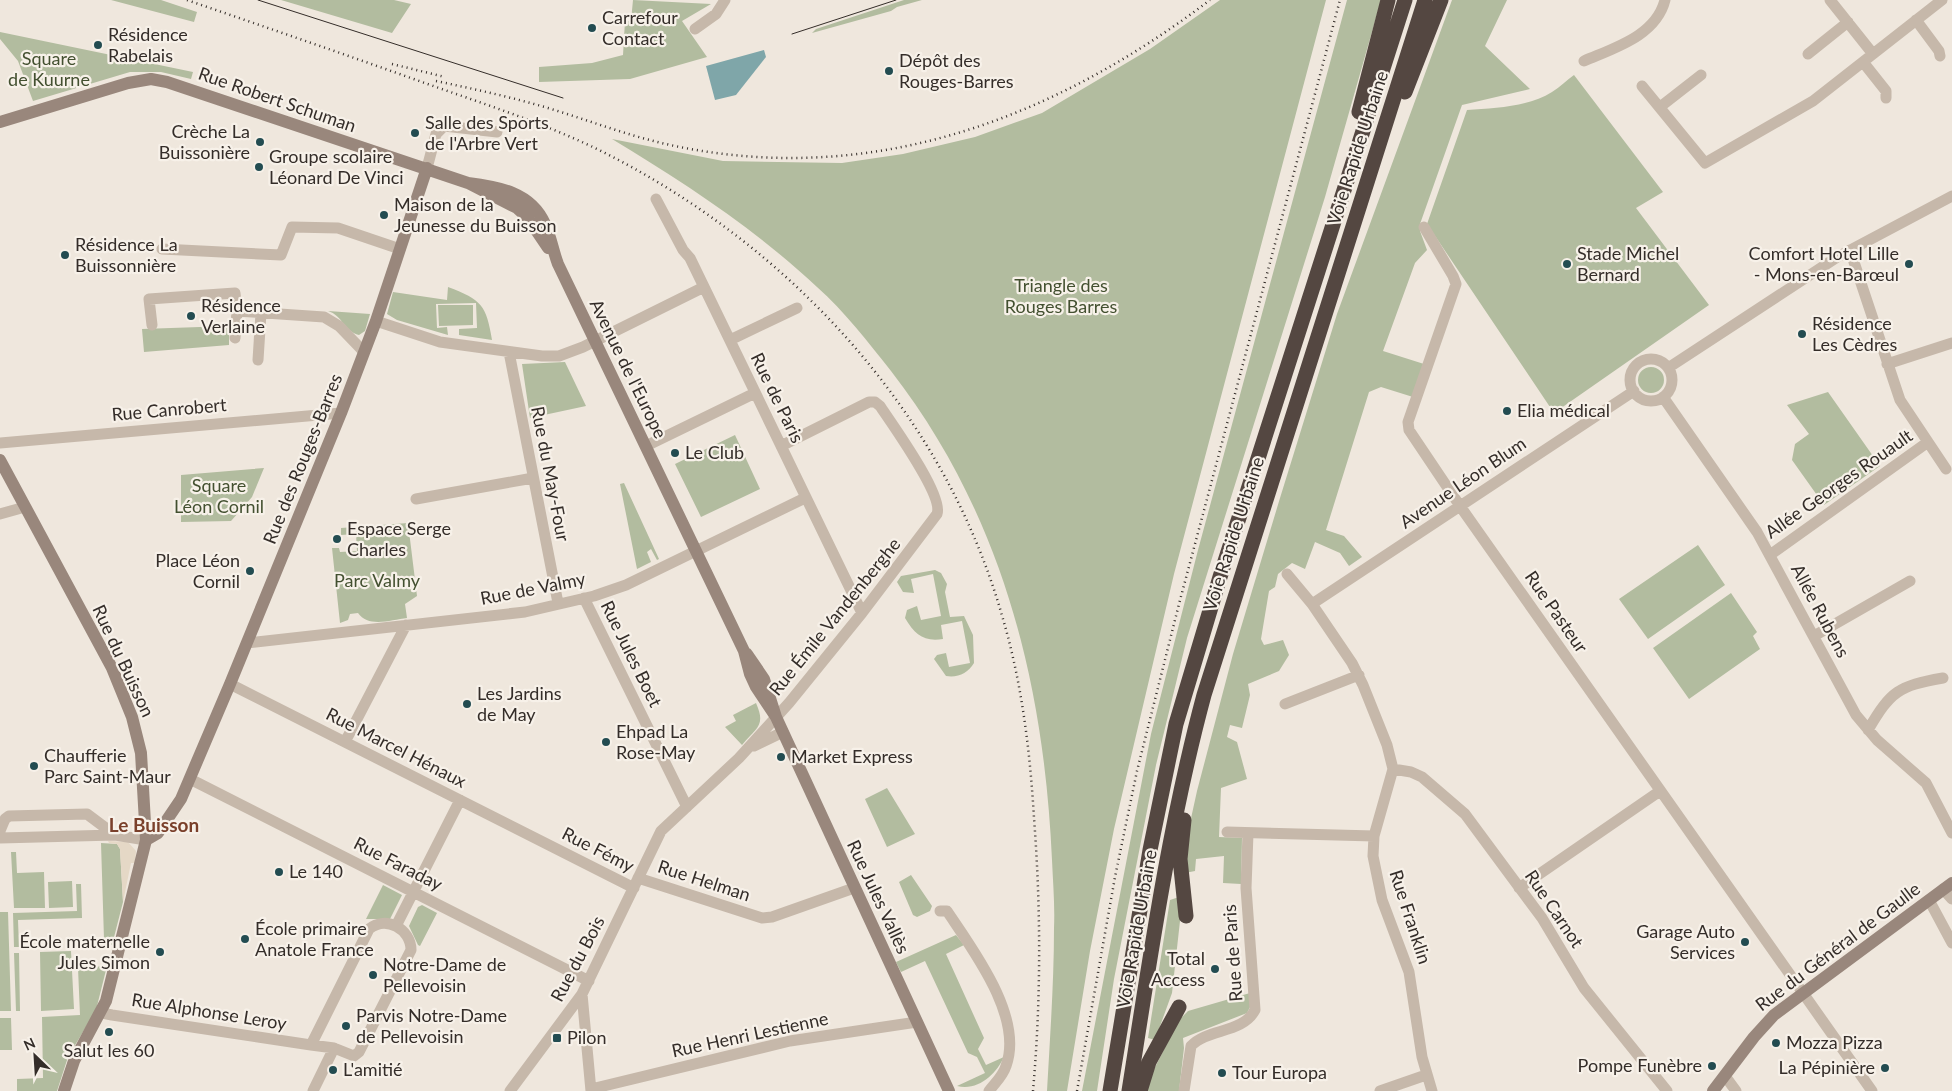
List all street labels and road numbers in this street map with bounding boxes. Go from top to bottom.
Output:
street label: Rue Robert Schuman [196,62,359,136]
street label: Voie Rapide Urbaine [1322,68,1392,227]
street label: Avenue de l'Europe [586,295,672,442]
street label: Rue de Paris [747,349,809,446]
street label: Rue des Rouges-Barres [258,370,346,547]
street label: Rue Canrobert [111,393,228,425]
street label: Rue du May-Four [527,404,575,544]
street label: Allée Georges Rouault [1760,424,1917,542]
street label: Avenue Léon Blum [1395,432,1530,533]
street label: Voie Rapide Urbaine [1198,454,1268,613]
street label: Rue Émile Vandenberghe [764,533,905,700]
street label: Allée Rubens [1787,560,1855,661]
street label: Rue Pasteur [1521,566,1593,657]
street label: Rue de Valmy [478,567,588,609]
street label: Rue Jules Boet [597,597,667,711]
street label: Rue du Buisson [88,601,160,720]
street label: Rue Marcel Hénaux [323,702,470,792]
street label: Rue Fémy [559,822,639,877]
street label: Rue Faraday [351,831,447,895]
street label: Rue Jules Vallès [843,836,915,957]
street label: Voie Rapide Urbaine [1111,848,1161,1010]
street label: Rue Helman [655,855,753,905]
street label: Rue Carnot [1521,865,1589,952]
street label: Rue Franklin [1385,867,1436,967]
street label: Rue du Général de Gaulle [1751,877,1924,1015]
street label: Rue de Paris [1218,904,1246,1002]
street label: Rue du Bois [545,912,609,1005]
street label: Rue Alphonse Leroy [130,988,289,1034]
street label: Rue Henri Lestienne [669,1007,830,1061]

